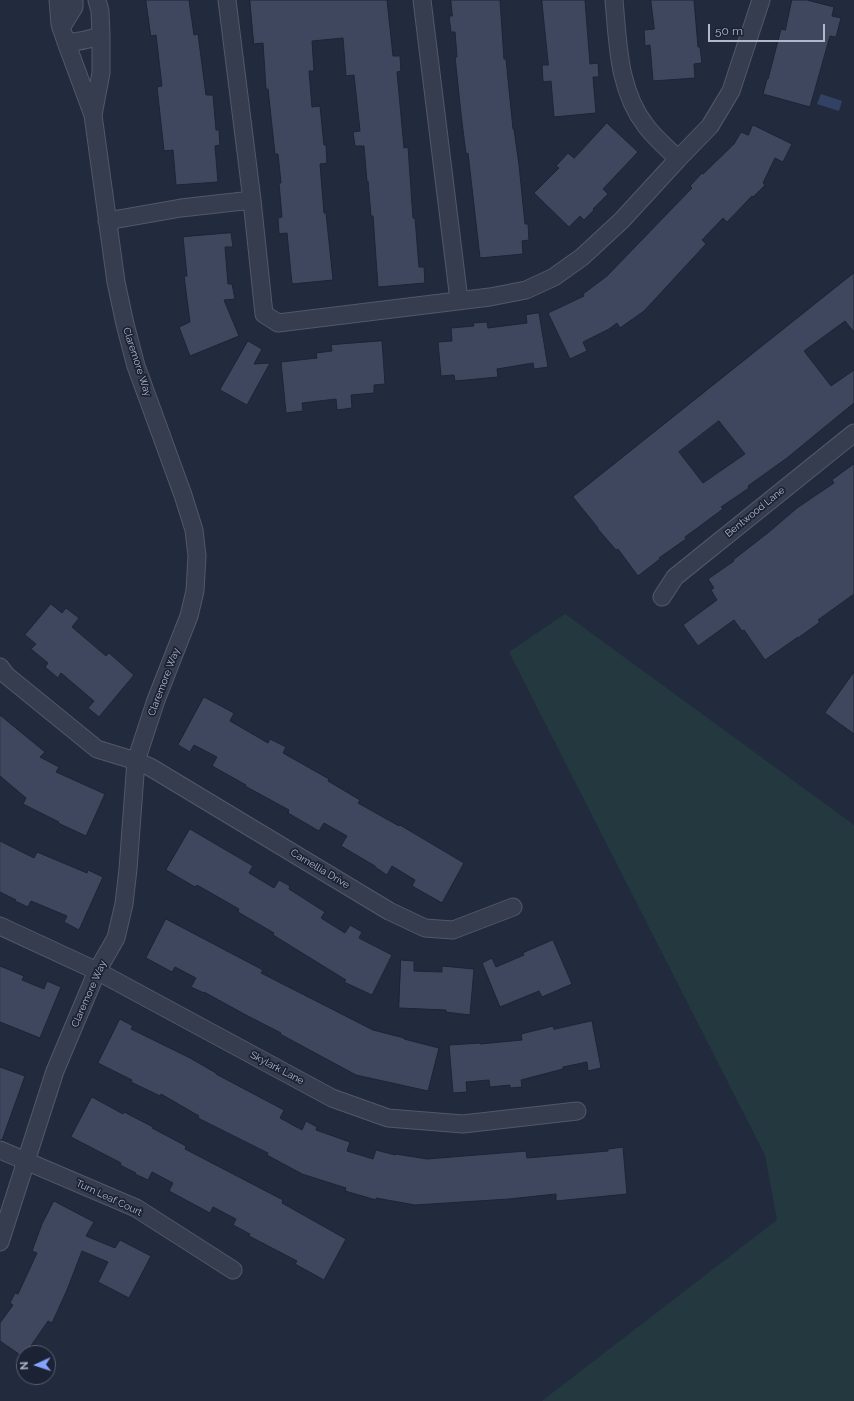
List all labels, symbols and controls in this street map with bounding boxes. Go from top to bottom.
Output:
scale bar [710,16,827,42]
text: 50 m [715,24,743,38]
street label: Claremore Way [120,326,154,398]
street label: Bentwood Lane [723,484,787,540]
street label: Claremore Way [146,646,182,718]
street label: Camellia Drive [288,847,352,891]
street label: Claremore Way [69,959,109,1029]
street label: Skylark Lane [248,1049,306,1087]
street label: Turn Leaf Court [74,1177,144,1219]
north arrow [16,1345,56,1385]
text: N [18,1361,31,1370]

